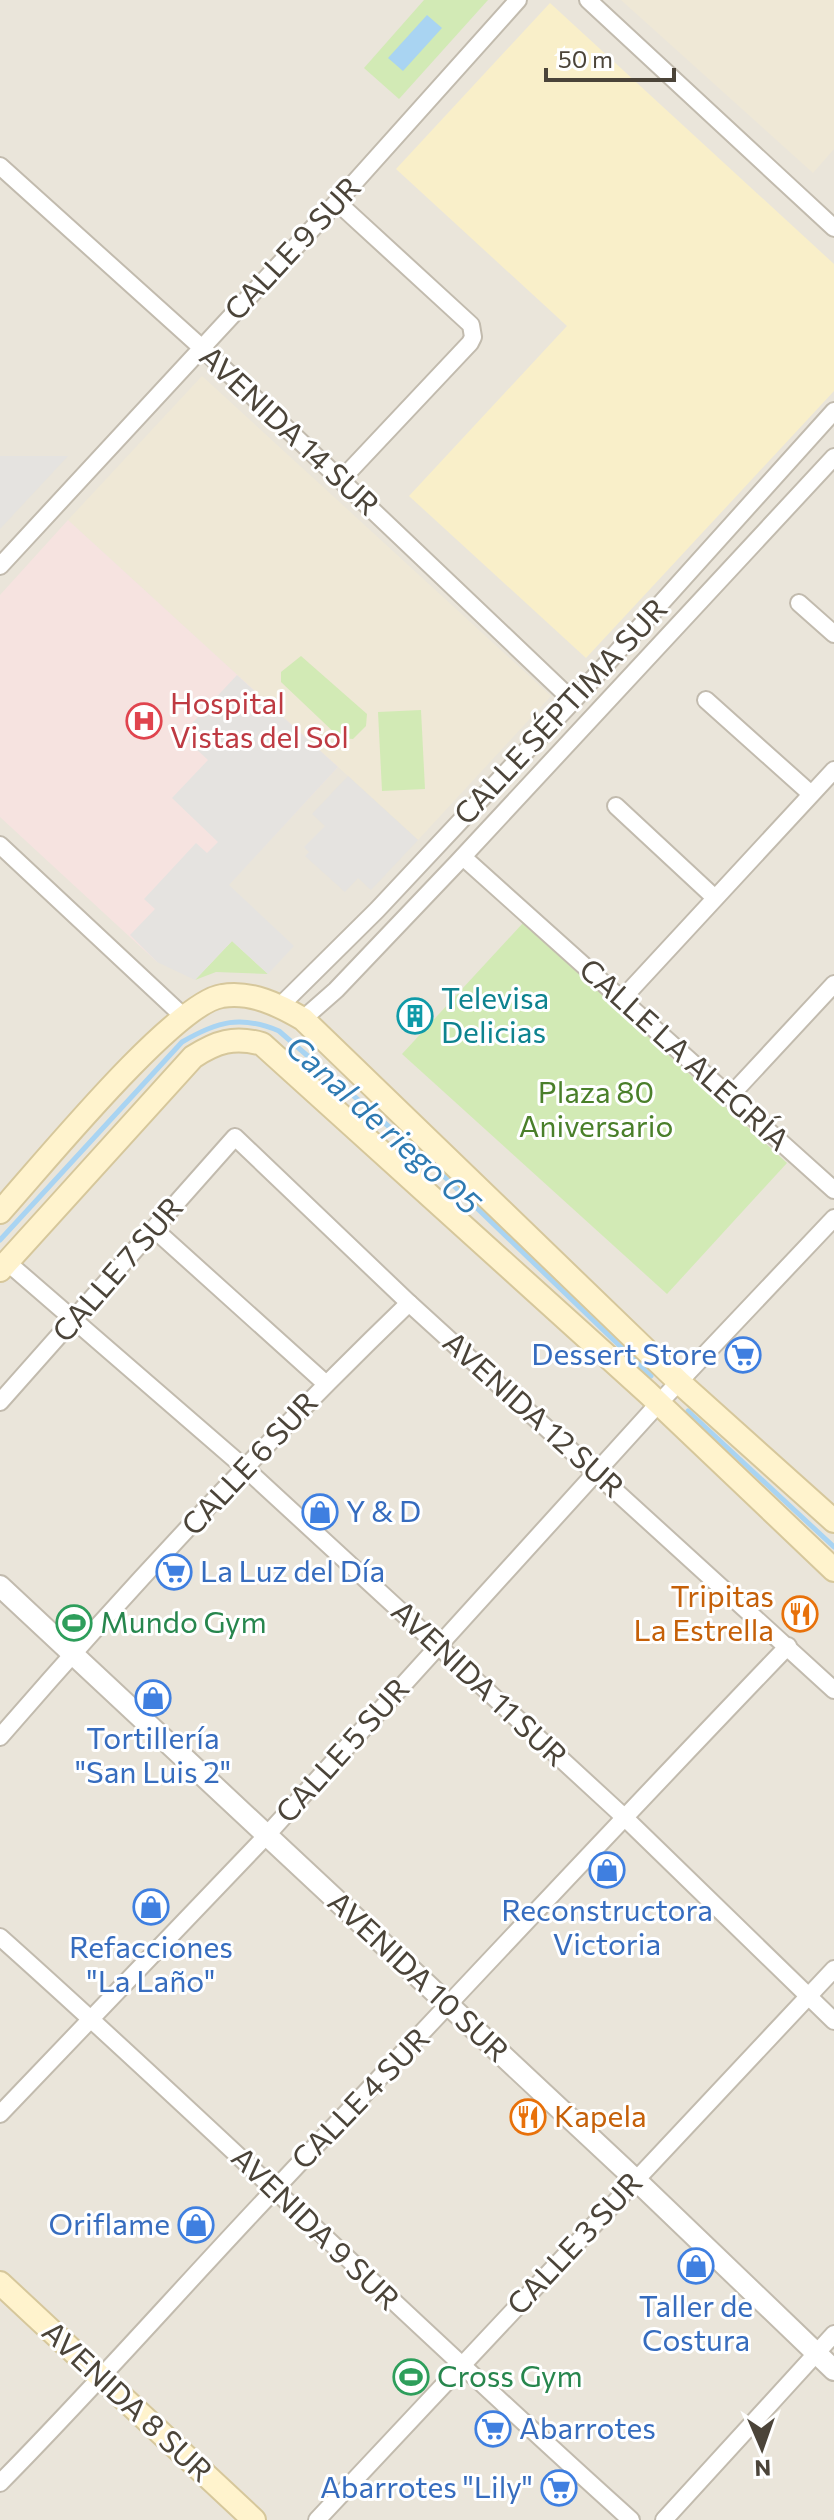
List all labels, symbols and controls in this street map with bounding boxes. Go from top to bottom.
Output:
scale bar [546,32,674,82]
text: 50 m [558,44,613,73]
street label: CALLE 9 SUR [215,168,367,327]
street label: AVENIDA 14 SUR [193,337,388,522]
street label: CALLE SÉPTIMA SUR [445,590,674,831]
place label: Hospital Vistas del Sol [170,683,349,754]
hospital icon: Hospital Vistas del Sol [125,702,163,740]
street label: CALLE LA ALEGRÍA [573,949,798,1157]
place label: Televisa Delicias [441,978,549,1049]
building icon: Televisa Delicias [396,997,434,1035]
water label: Canal de riego 05 [278,1025,491,1222]
park label: Plaza 80 Aniversario [519,1072,673,1143]
street label: CALLE 7 SUR [43,1188,189,1349]
street label: AVENIDA 12 SUR [437,1322,633,1504]
place label: Dessert Store [531,1334,717,1371]
supermarket icon: Dessert Store [724,1336,762,1374]
street label: CALLE 6 SUR [172,1383,324,1542]
place label: Y & D [346,1491,421,1528]
shop icon: Y & D [301,1493,339,1531]
place label: La Luz del Día [200,1551,385,1588]
supermarket icon: La Luz del Día [155,1553,193,1591]
place label: Tripitas La Estrella [634,1576,774,1647]
street label: AVENIDA 11 SUR [385,1591,576,1773]
restaurant icon: Tripitas La Estrella [781,1595,819,1633]
place label: Mundo Gym [100,1602,267,1639]
sports icon: Mundo Gym [55,1604,93,1642]
street label: CALLE 5 SUR [267,1669,416,1829]
shop icon: Tortillería "San Luis 2" [134,1679,172,1717]
place label: Tortillería "San Luis 2" [75,1718,231,1789]
shop icon: Reconstructora Victoria [588,1851,626,1889]
street label: AVENIDA 10 SUR [322,1882,518,2068]
shop icon: Refacciones "La Laño" [132,1888,170,1926]
place label: Reconstructora Victoria [501,1890,713,1961]
place label: Refacciones "La Laño" [69,1927,233,1998]
street label: CALLE 4 SUR [283,2019,436,2176]
place label: Kapela [554,2096,647,2133]
restaurant icon: Kapela [509,2098,547,2136]
street label: AVENIDA 9 SUR [225,2138,408,2317]
street label: CALLE 3 SUR [498,2163,649,2321]
place label: Oriflame [49,2204,170,2241]
shop icon: Oriflame [177,2206,215,2244]
shop icon: Taller de Costura [677,2247,715,2285]
place label: Taller de Costura [639,2286,753,2357]
street label: AVENIDA 8 SUR [36,2312,221,2488]
place label: Cross Gym [437,2356,583,2393]
sports icon: Cross Gym [392,2358,430,2396]
place label: Abarrotes [519,2408,656,2445]
north arrow [722,2408,802,2488]
supermarket icon: Abarrotes [474,2410,512,2448]
text: N [754,2455,771,2482]
place label: Abarrotes "Lily" [320,2467,533,2504]
supermarket icon: Abarrotes "Lily" [540,2469,578,2507]

